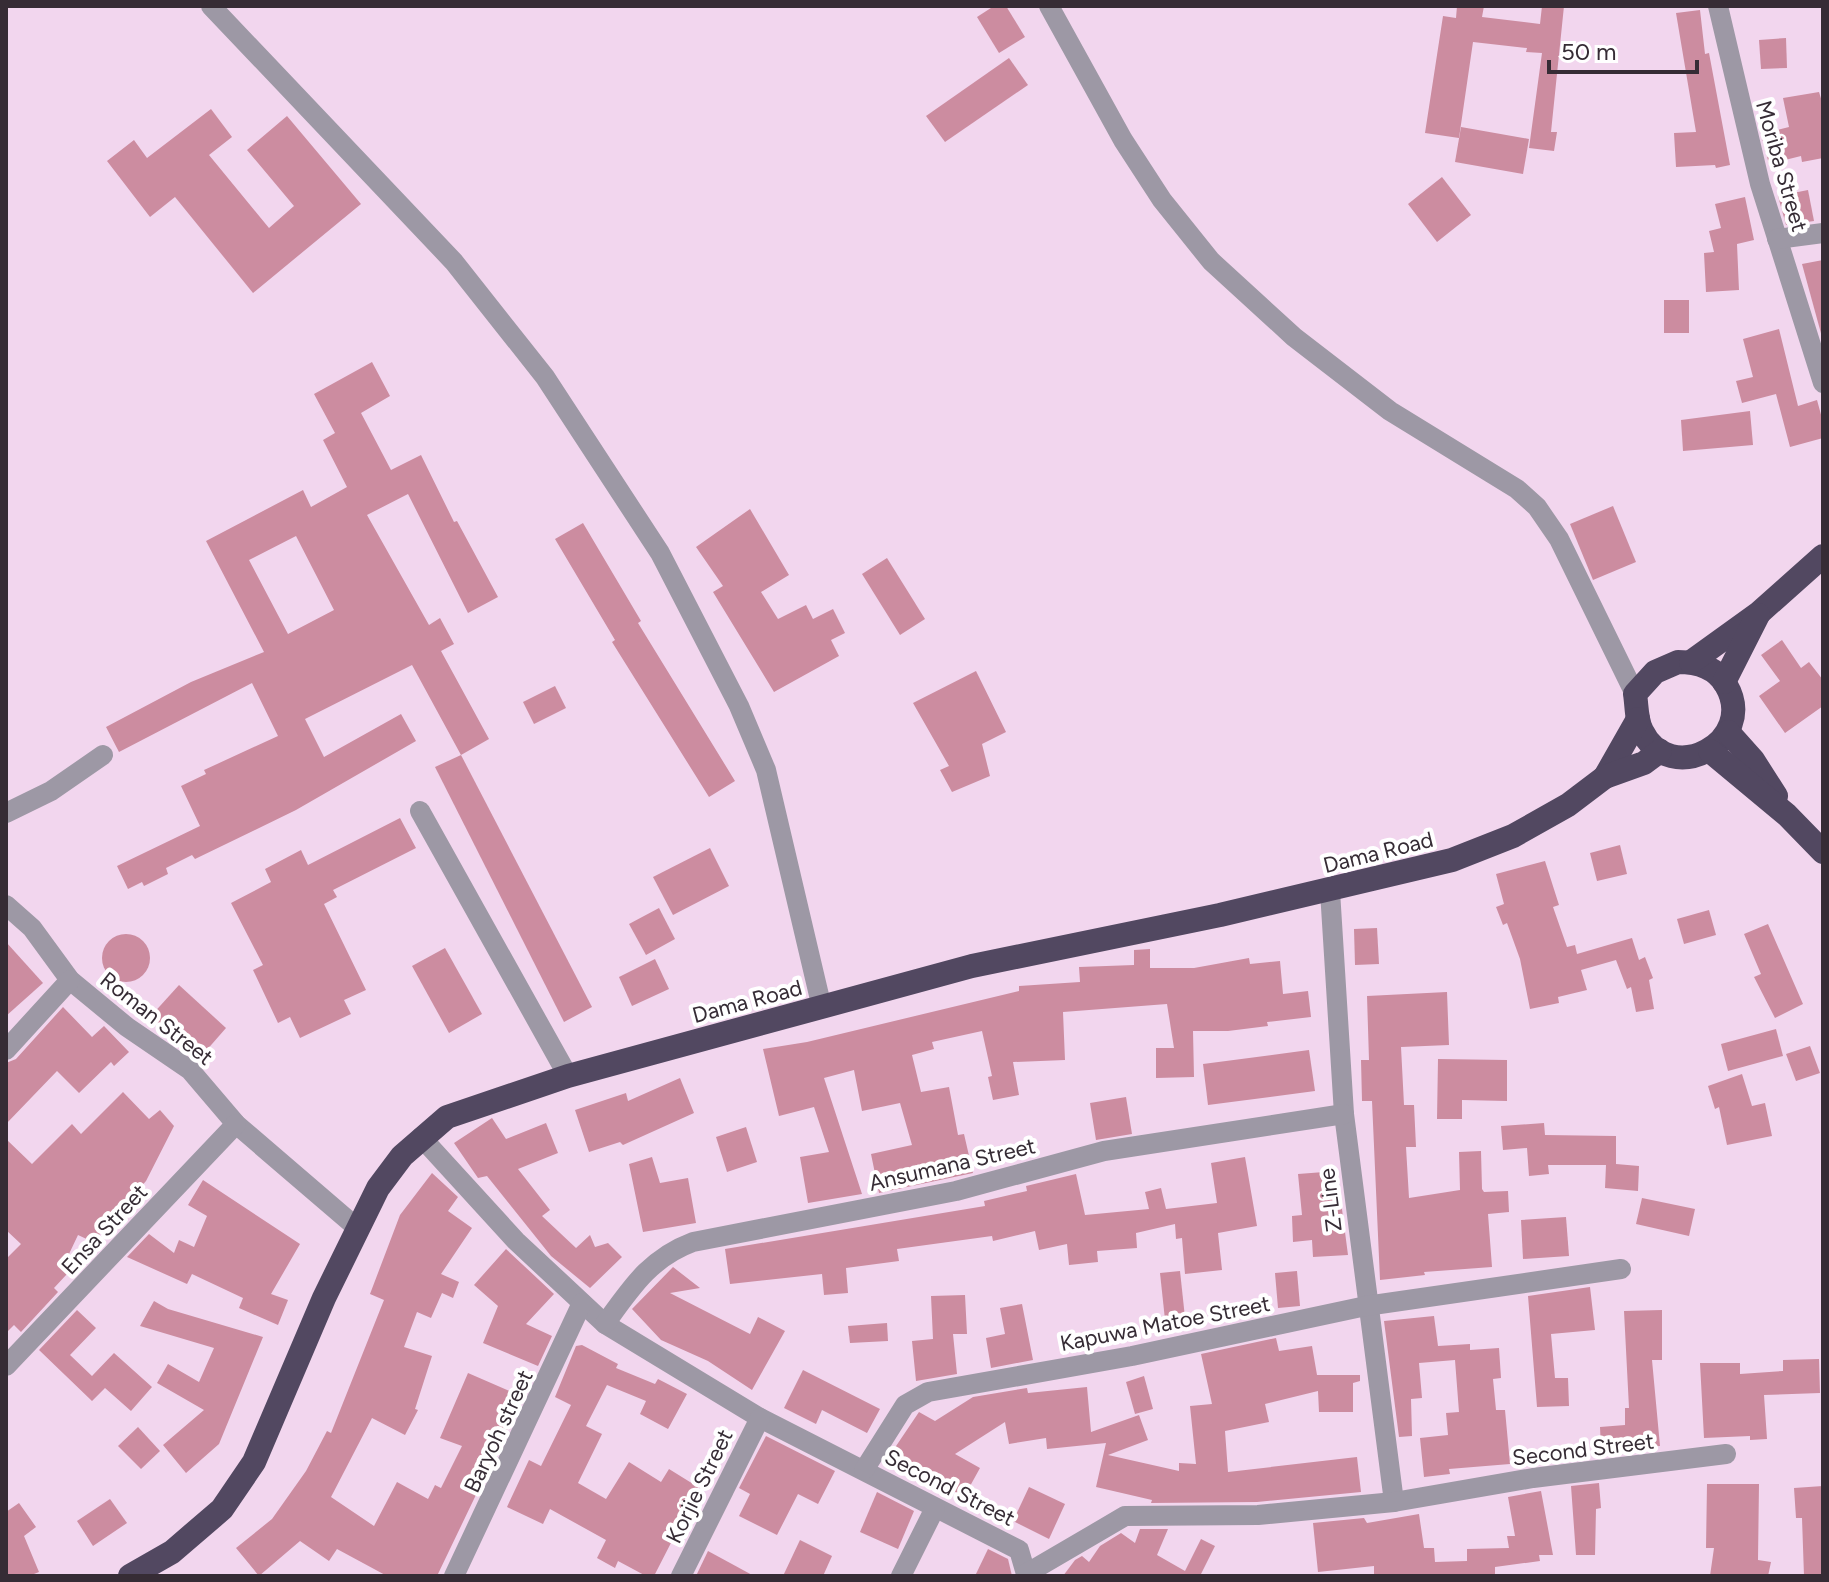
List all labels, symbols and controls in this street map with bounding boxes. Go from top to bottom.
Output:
scale bar [1549,24,1697,74]
text: 50 m [1561,37,1617,66]
street label: Moriba Street [1750,98,1813,235]
street label: Dama Road [1320,826,1436,879]
street label: Roman Street [95,966,219,1071]
street label: Dama Road [689,974,805,1029]
street label: Ansumana Street [866,1132,1038,1197]
street label: Z-Line [1313,1166,1348,1233]
street label: Ensa Street [56,1179,153,1280]
street label: Kapuwa Matoe Street [1058,1290,1272,1357]
street label: Baryoh street [458,1366,539,1497]
street label: Korjie Street [660,1425,739,1548]
street label: Second Street [1511,1427,1655,1472]
street label: Second Street [880,1443,1019,1532]

